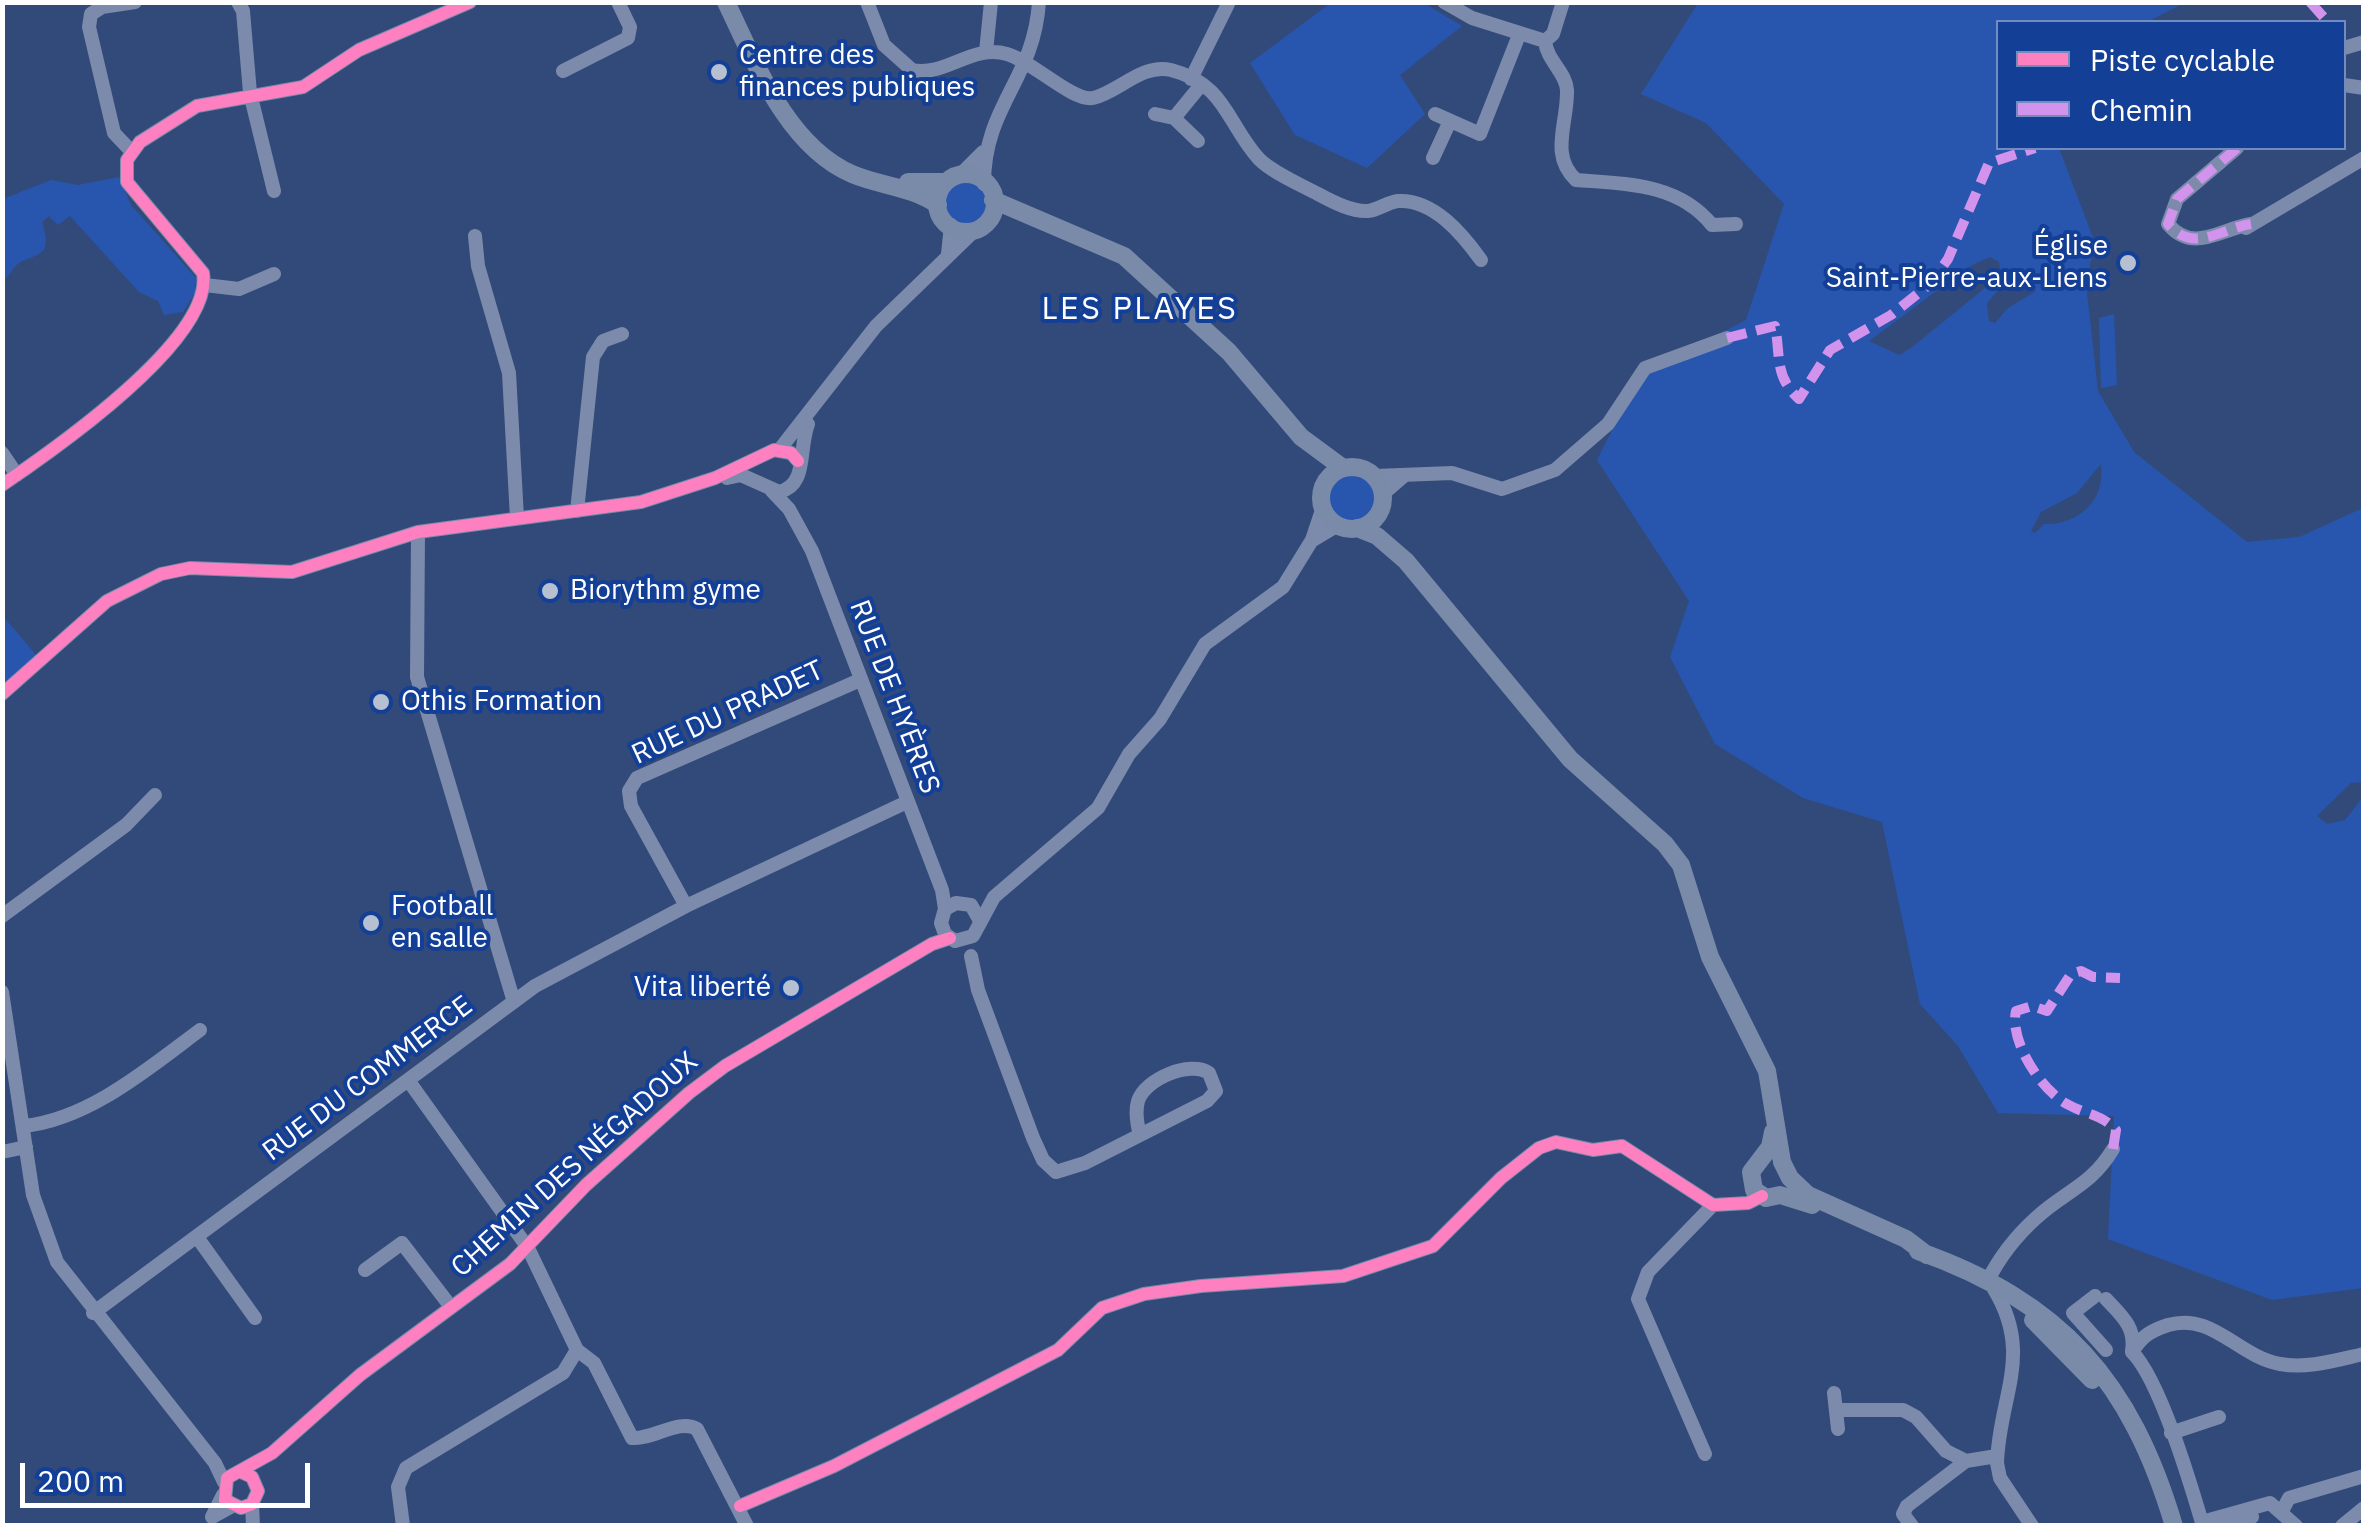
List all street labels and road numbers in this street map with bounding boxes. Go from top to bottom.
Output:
street label: RUE DE HYÈRES [842,596,946,798]
street label: RUE DU PRADET [627,654,829,772]
street label: RUE DU COMMERCE [257,989,479,1169]
street label: CHEMIN DES NÉGADOUX [445,1045,705,1285]

